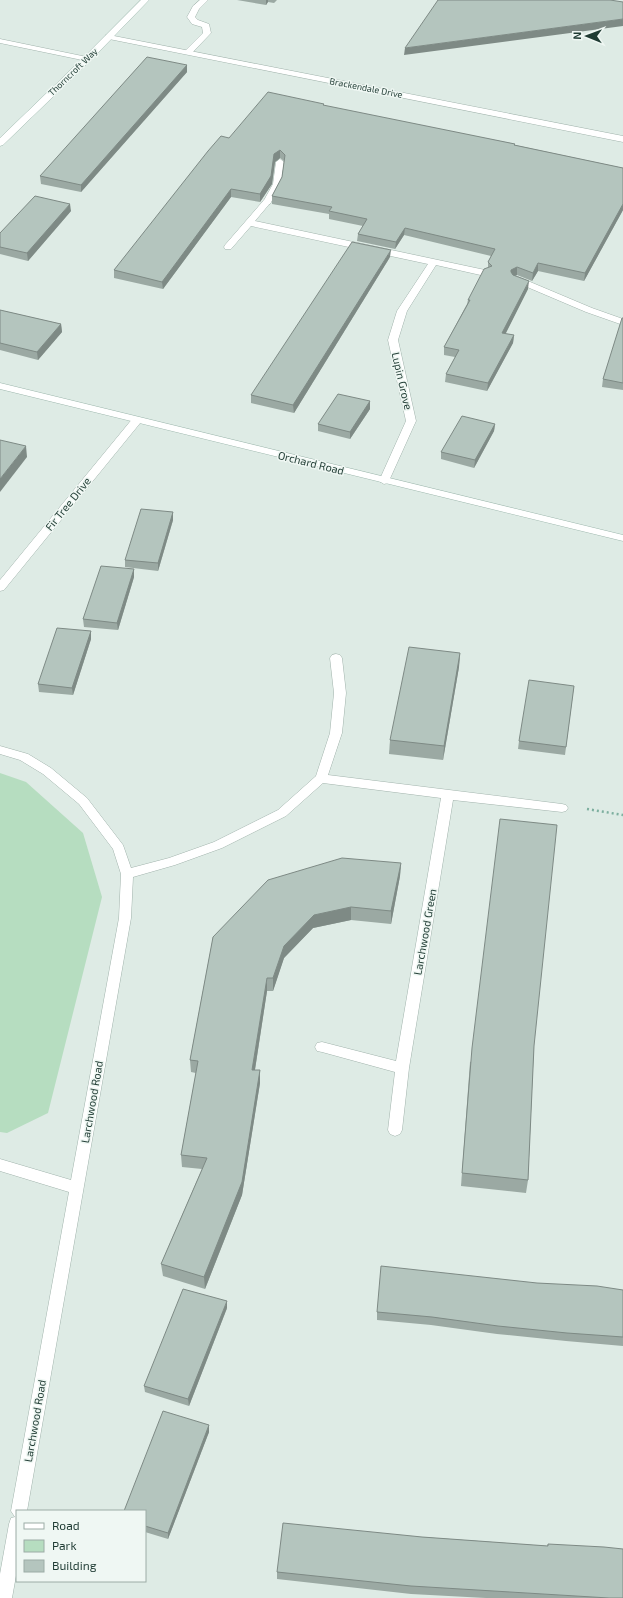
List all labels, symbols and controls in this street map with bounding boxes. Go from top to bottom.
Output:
north arrow [567,16,607,56]
text: N [570,32,583,40]
street label: Thorncroft Way [46,45,100,98]
street label: Brackendale Drive [329,75,404,100]
street label: Lupin Grove [390,351,415,411]
street label: Orchard Road [277,448,346,477]
street label: Fir Tree Drive [42,474,93,533]
street label: Larchwood Green [411,888,438,976]
street label: Larchwood Road [78,1060,105,1144]
street label: Larchwood Road [21,1379,48,1463]
legend [16,1510,146,1582]
text: Road [52,1518,80,1532]
text: Park [52,1538,77,1552]
text: Building [52,1558,97,1572]

